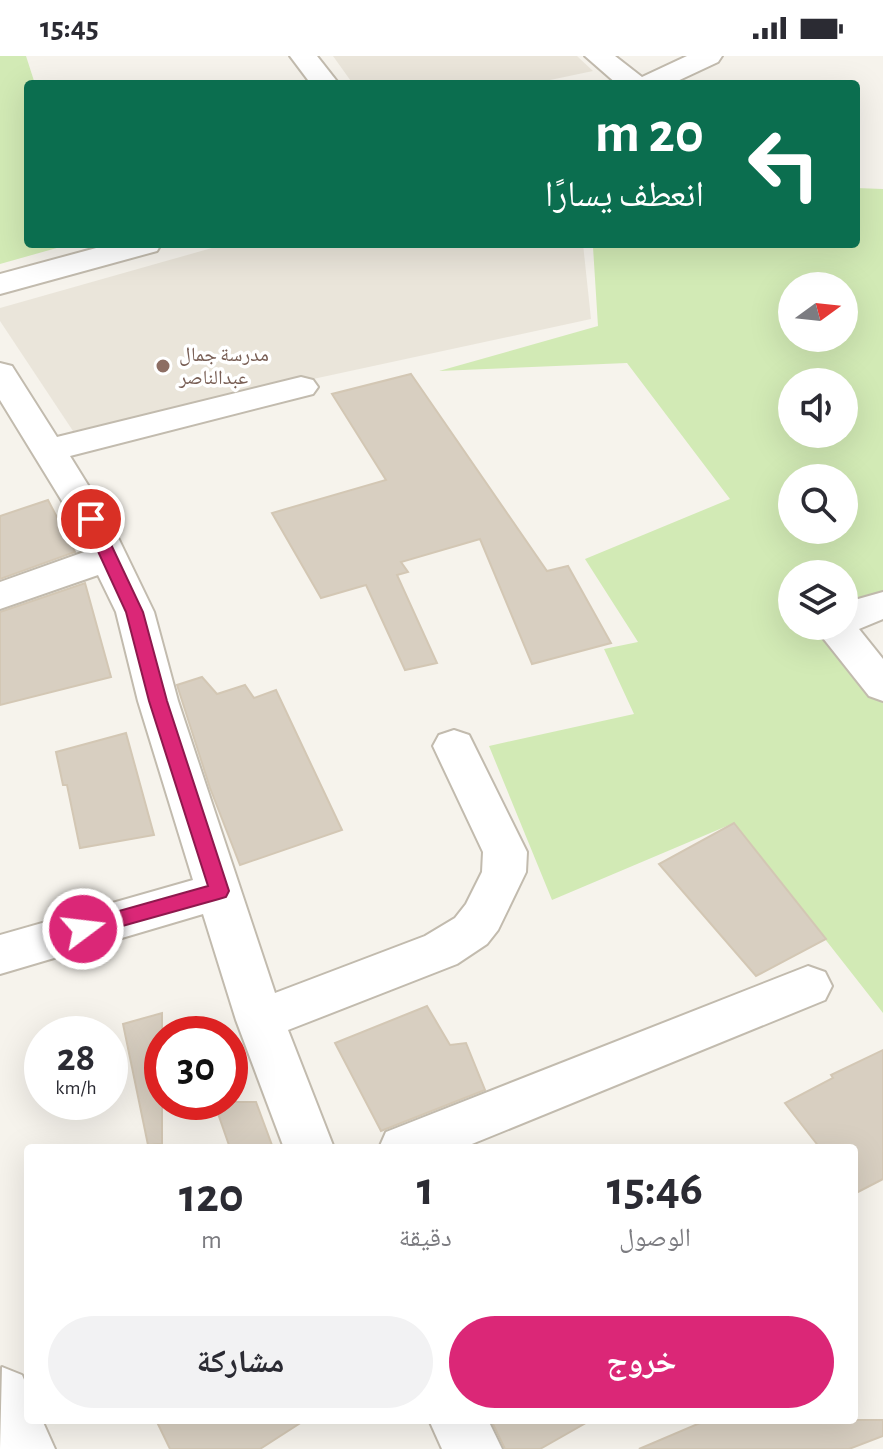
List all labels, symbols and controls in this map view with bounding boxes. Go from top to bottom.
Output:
text: 15:45 [40,13,99,43]
text: 20 m [595,106,704,162]
icon: left [732,112,836,216]
text: انعطف يسارًا [545,177,704,213]
north arrow [778,272,858,352]
map controls [778,272,858,640]
place label: مدرسة جمال عبدالناصر [178,345,269,389]
marker: مدرسة جمال عبدالناصر [154,357,172,375]
button: sound [778,368,858,448]
button: search [778,464,858,544]
pin [57,485,125,553]
icon: arrive [69,497,113,541]
button: layers [778,560,858,640]
position arrow [41,887,125,971]
speed limit sign: 30 [144,1016,248,1120]
text: 28 [57,1038,95,1078]
text: km/h [55,1078,97,1098]
text: 1 [417,1166,434,1214]
text: 15:46 [607,1166,703,1214]
text: 120 [179,1173,244,1221]
text: دقيقة [399,1225,452,1251]
text: الوصول [619,1225,691,1251]
text: m [201,1227,222,1253]
button: مشاركة [48,1316,433,1408]
button: خروج [449,1316,834,1408]

